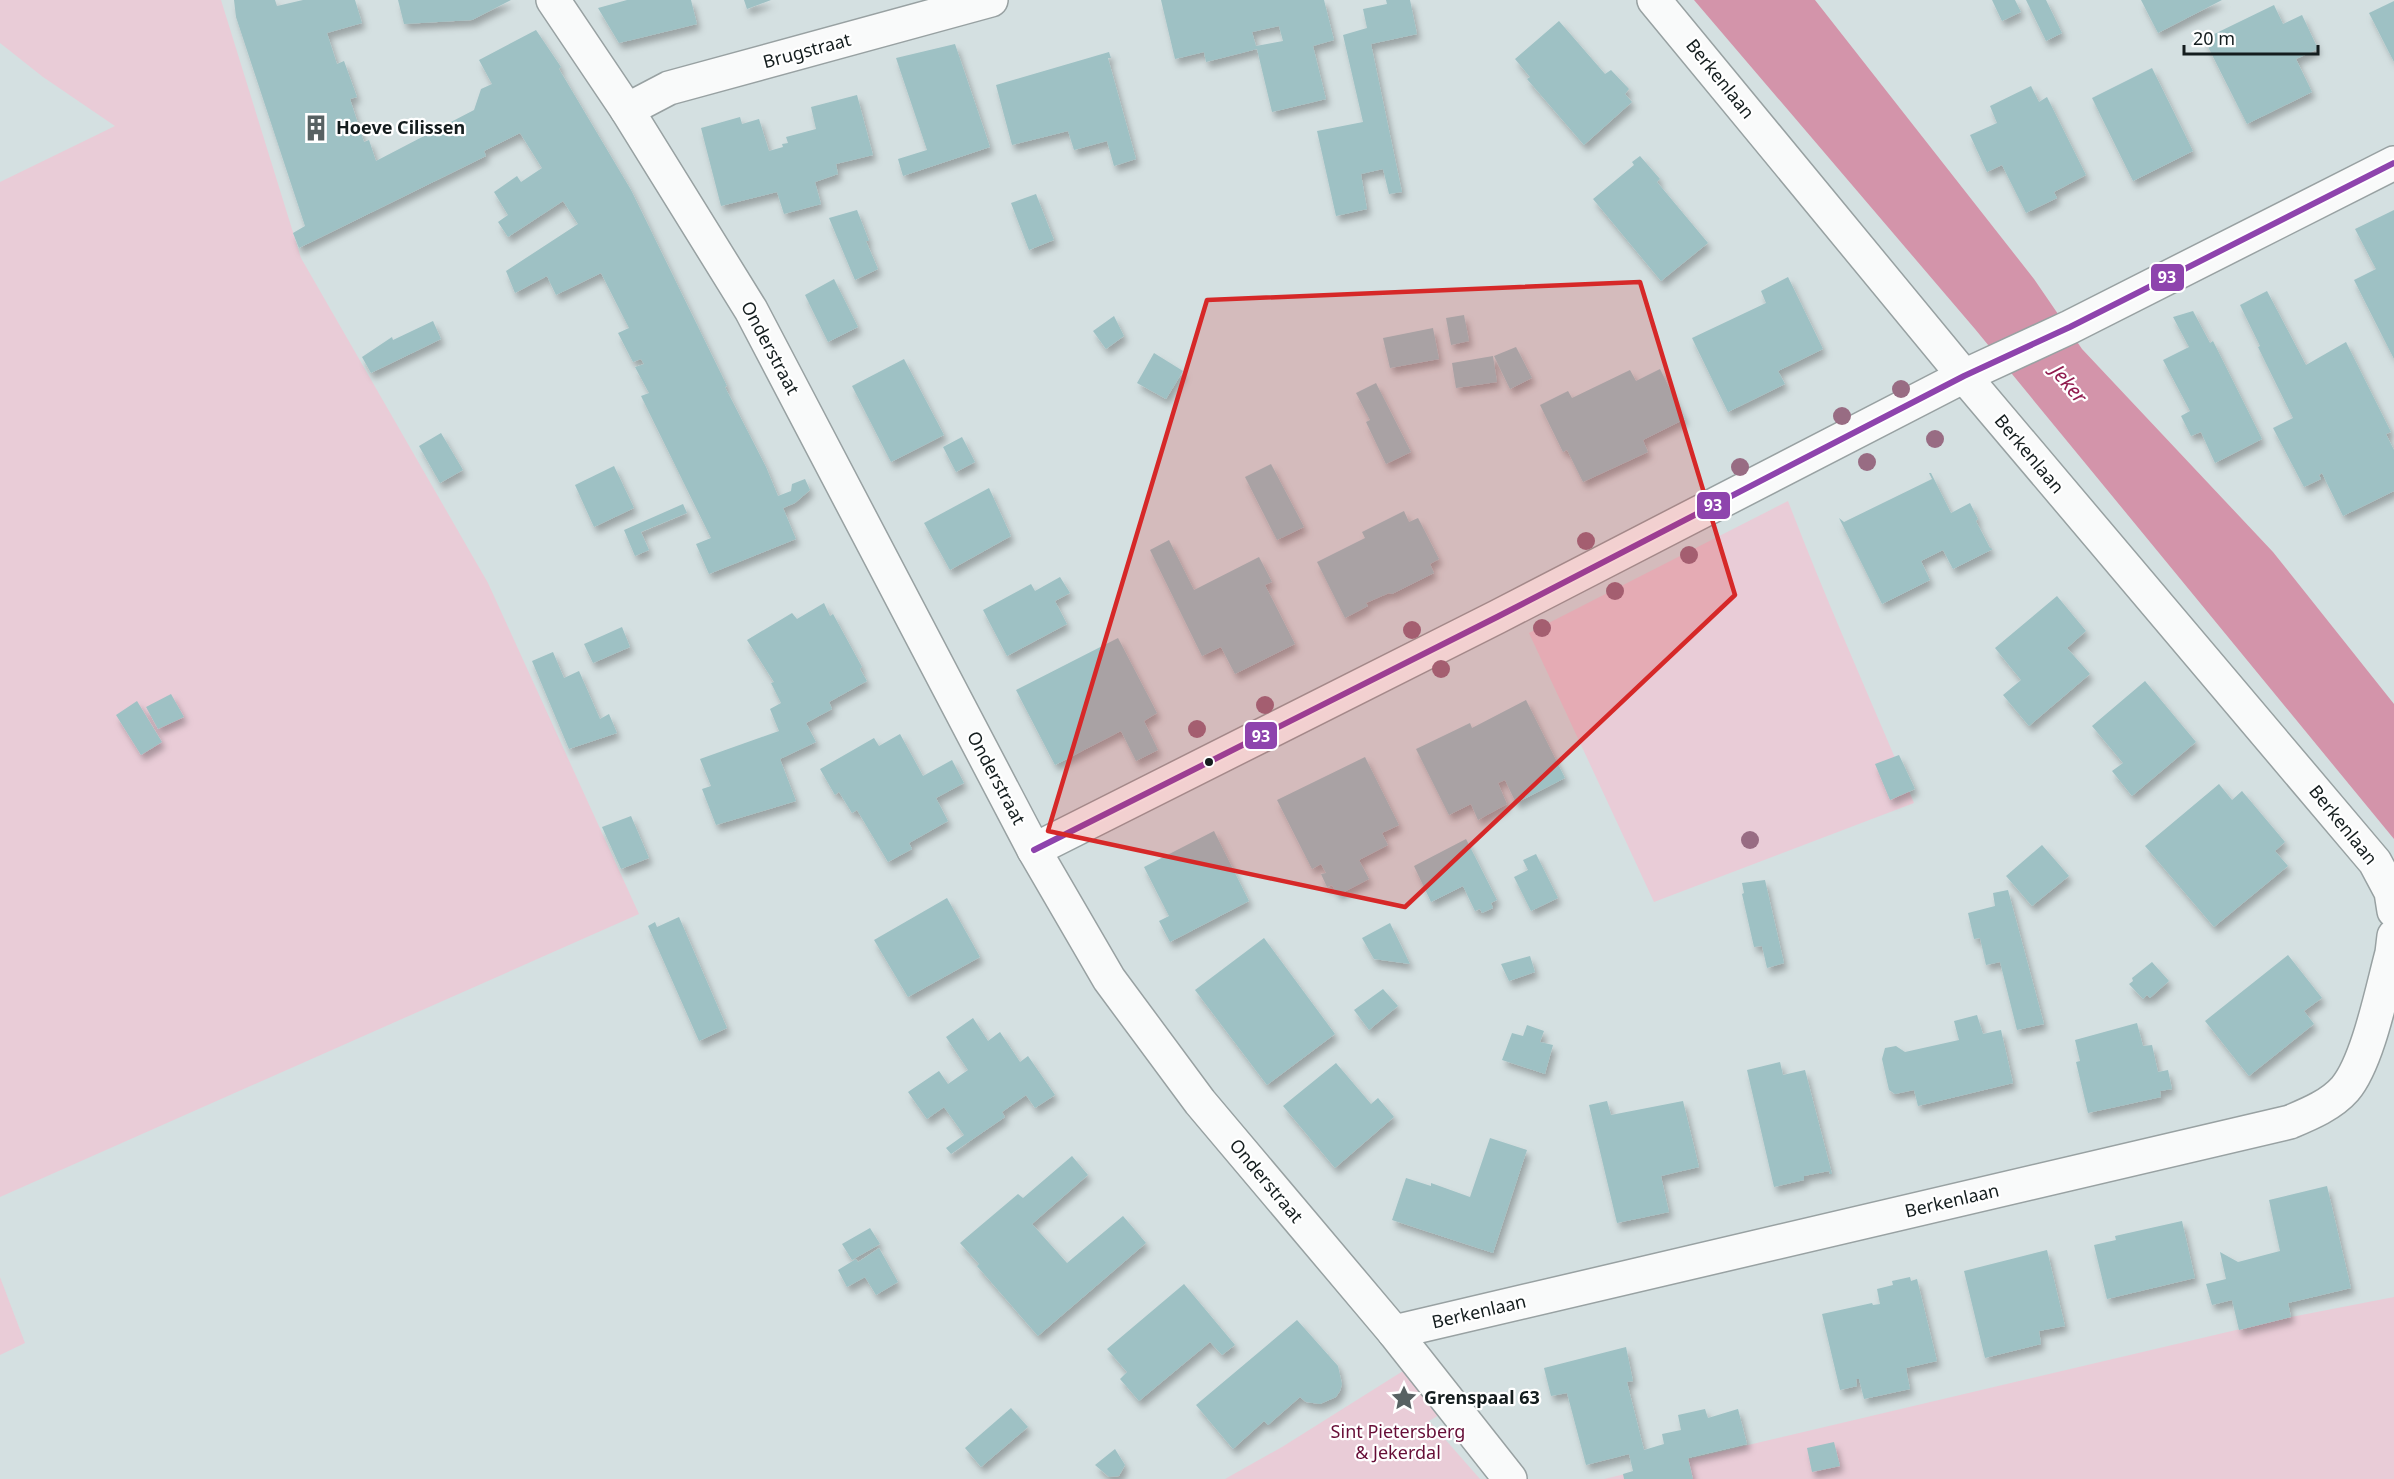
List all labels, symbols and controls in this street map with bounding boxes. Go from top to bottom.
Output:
scale bar [2184,18,2318,56]
text: 20 m [2193,26,2235,50]
street label: Brugstraat [760,27,854,73]
street label: Berkenlaan [1681,33,1760,123]
building icon: Hoeve Cilissen [301,113,331,143]
place label: Hoeve Cilissen [336,115,465,139]
line badge: 93 [2150,263,2185,292]
text: 93 [2158,266,2176,288]
street label: Onderstraat [736,297,806,399]
water label: Jeker [2043,356,2094,410]
street label: Berkenlaan [1990,409,2070,498]
line badge: 93 [1696,491,1731,520]
text: 93 [1704,494,1722,516]
line badge: 93 [1244,721,1278,750]
text: 93 [1252,725,1270,747]
street label: Onderstraat [962,727,1032,829]
unlabelled marker [1203,756,1215,768]
street label: Berkenlaan [2304,779,2383,869]
street label: Onderstraat [1225,1133,1309,1228]
street label: Berkenlaan [1902,1178,2001,1223]
street label: Berkenlaan [1429,1289,1528,1334]
place icon: Grenspaal 63 [1389,1383,1419,1413]
place label: Grenspaal 63 [1424,1385,1540,1409]
park label: Sint Pietersberg & Jekerdal [1331,1419,1465,1464]

